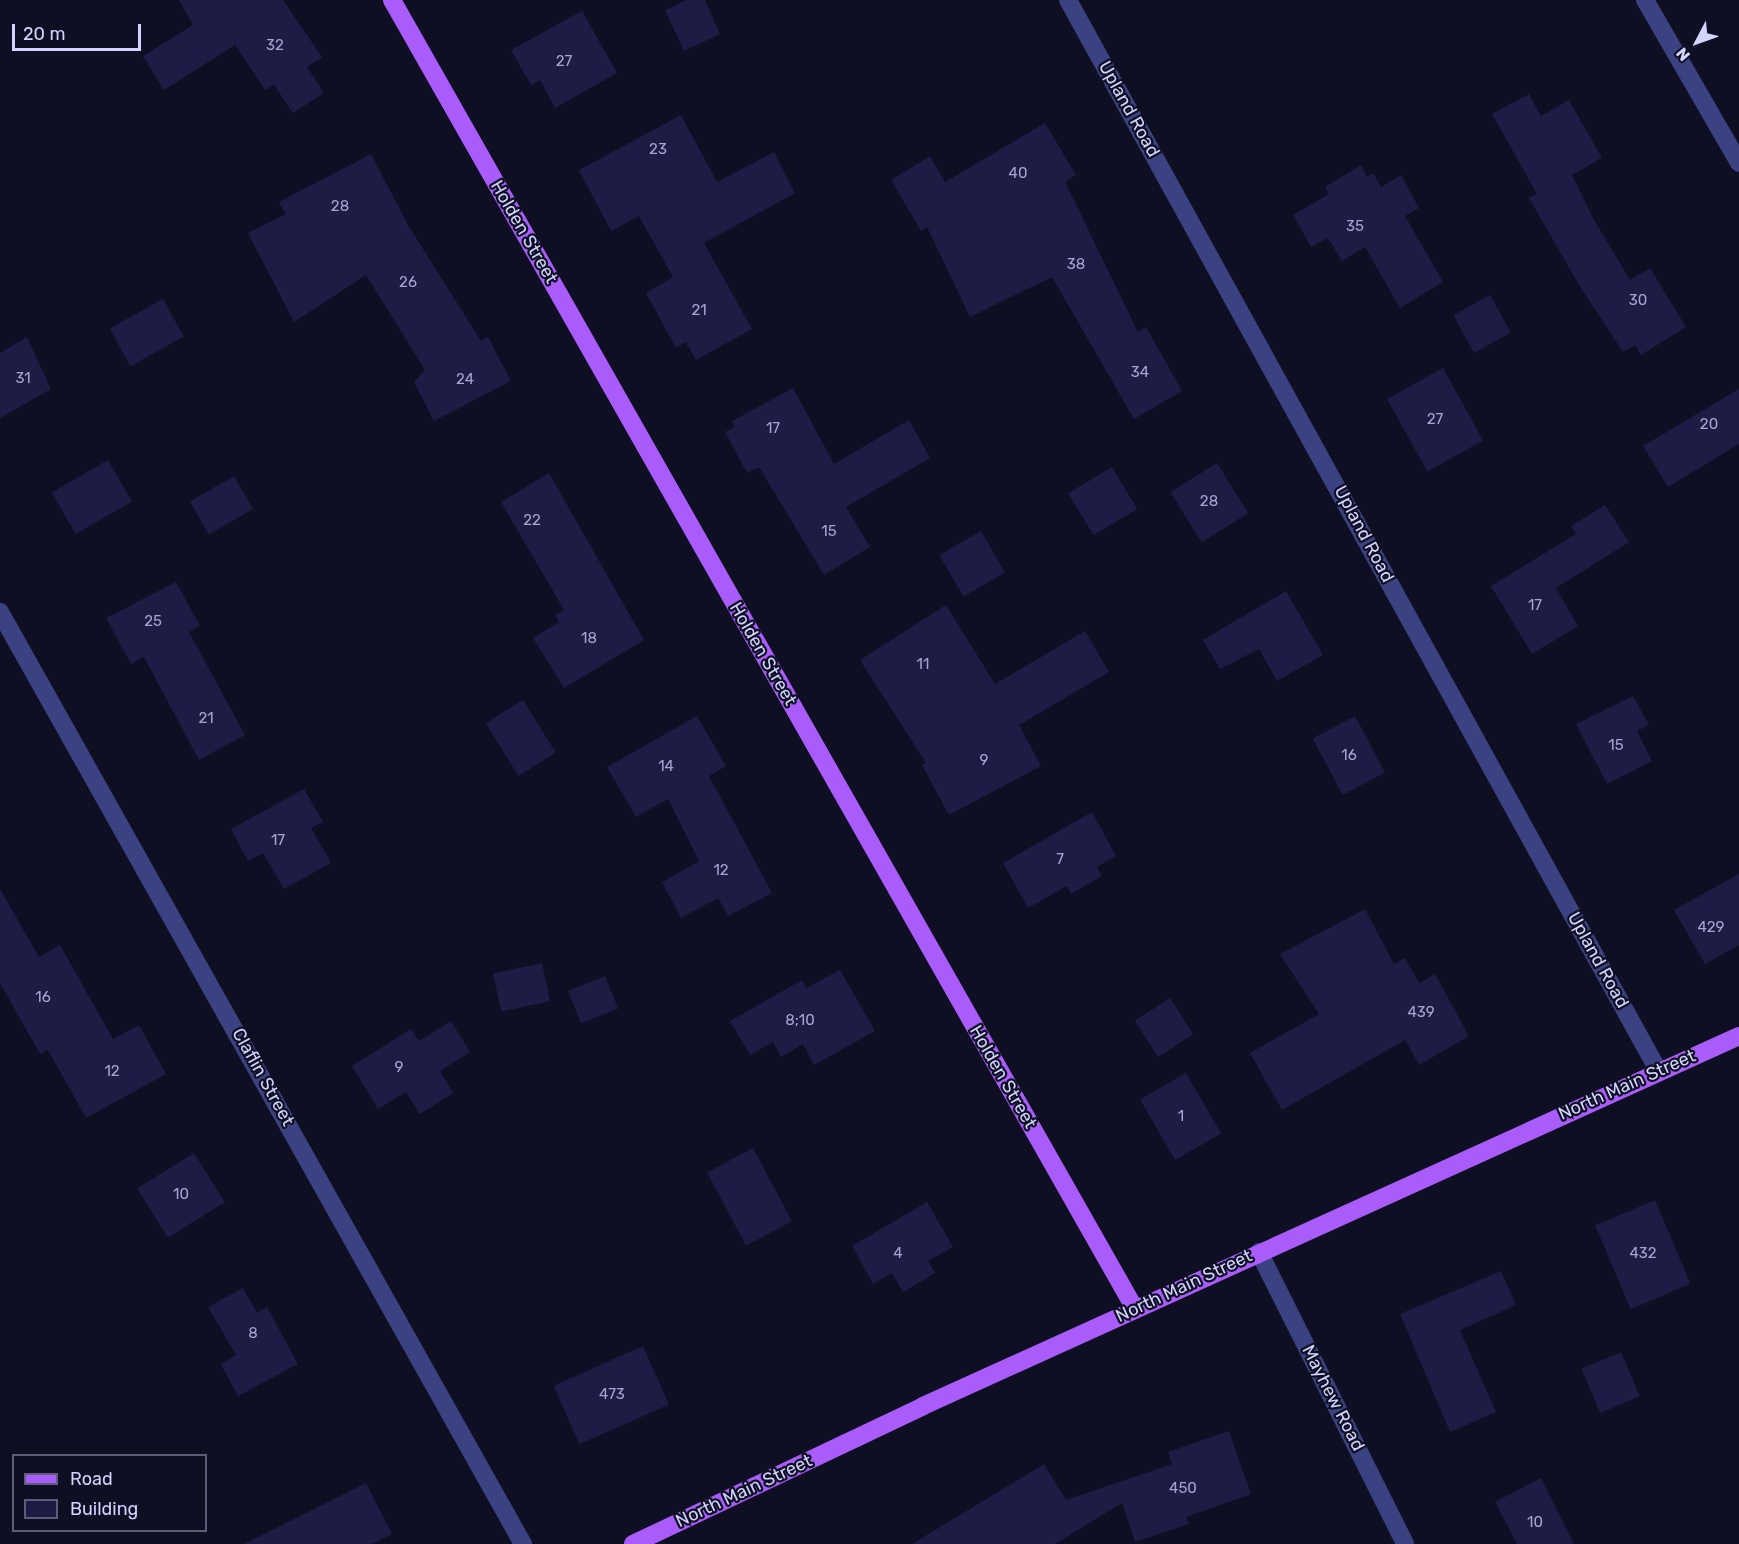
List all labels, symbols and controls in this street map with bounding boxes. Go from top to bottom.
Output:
scale bar [15,12,144,50]
north arrow [1667,12,1727,72]
text: 20 m [23,23,65,45]
house number: 32 [266,37,284,55]
text: N [1672,44,1694,65]
house number: 27 [556,53,572,71]
street label: Upland Road [1094,57,1164,161]
house number: 23 [649,141,667,159]
house number: 40 [1009,165,1027,183]
street label: Holden Street [486,176,562,288]
house number: 28 [331,198,349,216]
house number: 35 [1346,218,1364,236]
house number: 38 [1067,256,1085,274]
house number: 26 [399,274,417,292]
house number: 30 [1629,292,1647,310]
house number: 21 [691,302,707,320]
house number: 34 [1131,364,1149,382]
house number: 31 [15,370,31,388]
house number: 24 [456,371,474,389]
house number: 27 [1427,411,1443,429]
house number: 20 [1700,416,1718,434]
house number: 17 [766,420,780,438]
street label: Upland Road [1330,482,1398,586]
house number: 28 [1200,493,1218,511]
house number: 22 [523,512,541,530]
house number: 15 [821,523,837,541]
house number: 17 [1528,597,1542,615]
street label: Holden Street [725,598,801,710]
house number: 25 [144,613,162,631]
house number: 18 [581,630,597,648]
house number: 11 [917,656,929,674]
house number: 21 [198,710,214,728]
house number: 15 [1608,737,1624,755]
house number: 16 [1341,747,1357,765]
house number: 9 [980,752,988,770]
house number: 14 [658,758,674,776]
house number: 17 [271,832,285,850]
house number: 7 [1056,851,1064,869]
house number: 12 [713,862,729,880]
street label: Upland Road [1563,908,1633,1012]
house number: 429 [1697,919,1725,937]
house number: 16 [35,989,51,1007]
house number: 439 [1407,1004,1435,1022]
house number: 8;10 [785,1012,815,1030]
street label: Holden Street [965,1021,1041,1133]
street label: Claflin Street [227,1024,299,1130]
street label: North Main Street [1555,1045,1699,1125]
house number: 9 [395,1059,403,1077]
house number: 12 [104,1063,120,1081]
house number: 1 [1178,1108,1184,1126]
house number: 10 [173,1186,189,1204]
house number: 4 [893,1245,903,1263]
street label: North Main Street [1112,1245,1256,1327]
house number: 432 [1629,1245,1657,1263]
house number: 8 [248,1325,258,1343]
street label: Mayhew Road [1297,1341,1369,1455]
house number: 473 [599,1386,625,1404]
street label: North Main Street [672,1450,816,1532]
legend [12,1454,207,1532]
text: Road [70,1468,113,1490]
house number: 450 [1169,1480,1197,1498]
text: Building [70,1498,138,1520]
house number: 10 [1527,1514,1543,1532]

